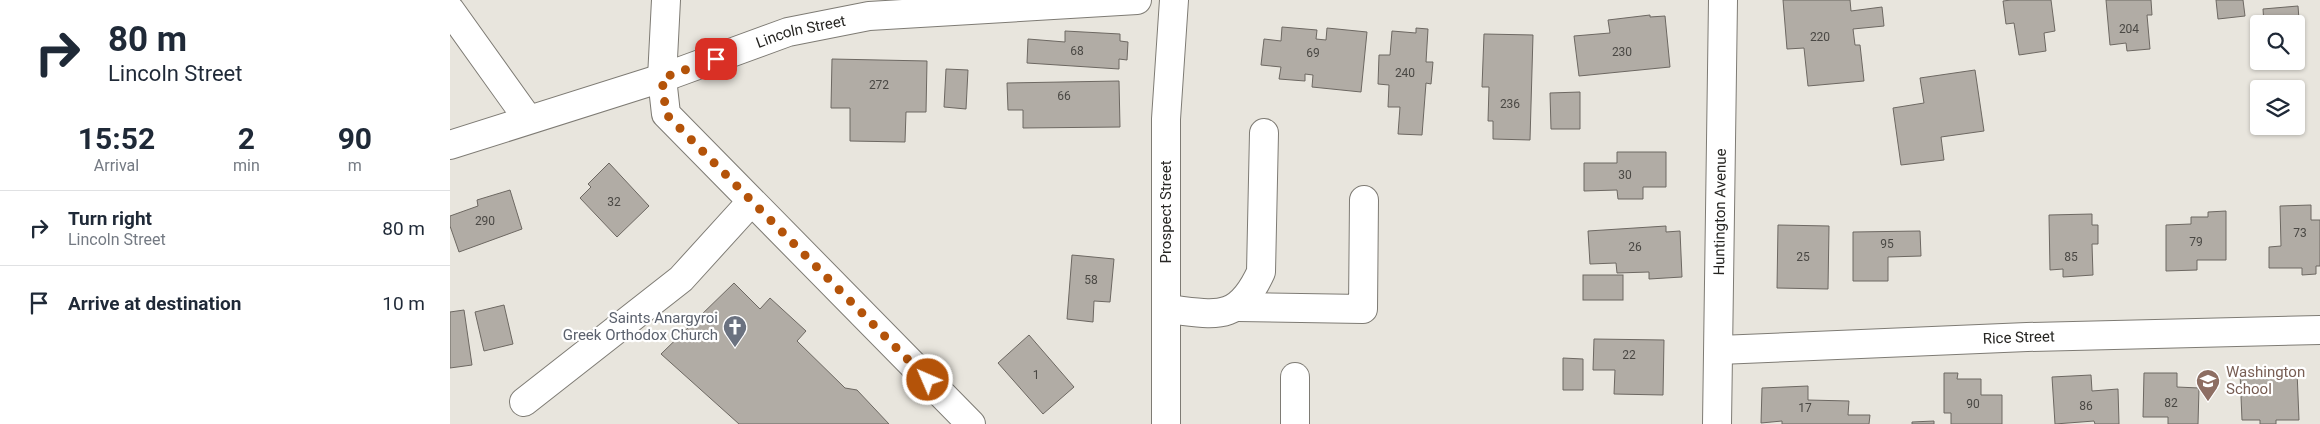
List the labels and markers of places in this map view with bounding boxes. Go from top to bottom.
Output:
pin [695,38,737,80]
place label: Saints Anargyroi Greek Orthodox Church [563,309,718,344]
church icon: Saints Anargyroi Greek Orthodox Church [722,314,748,348]
place label: Washington School [2226,363,2305,398]
school or university icon: Washington School [2195,368,2221,402]

